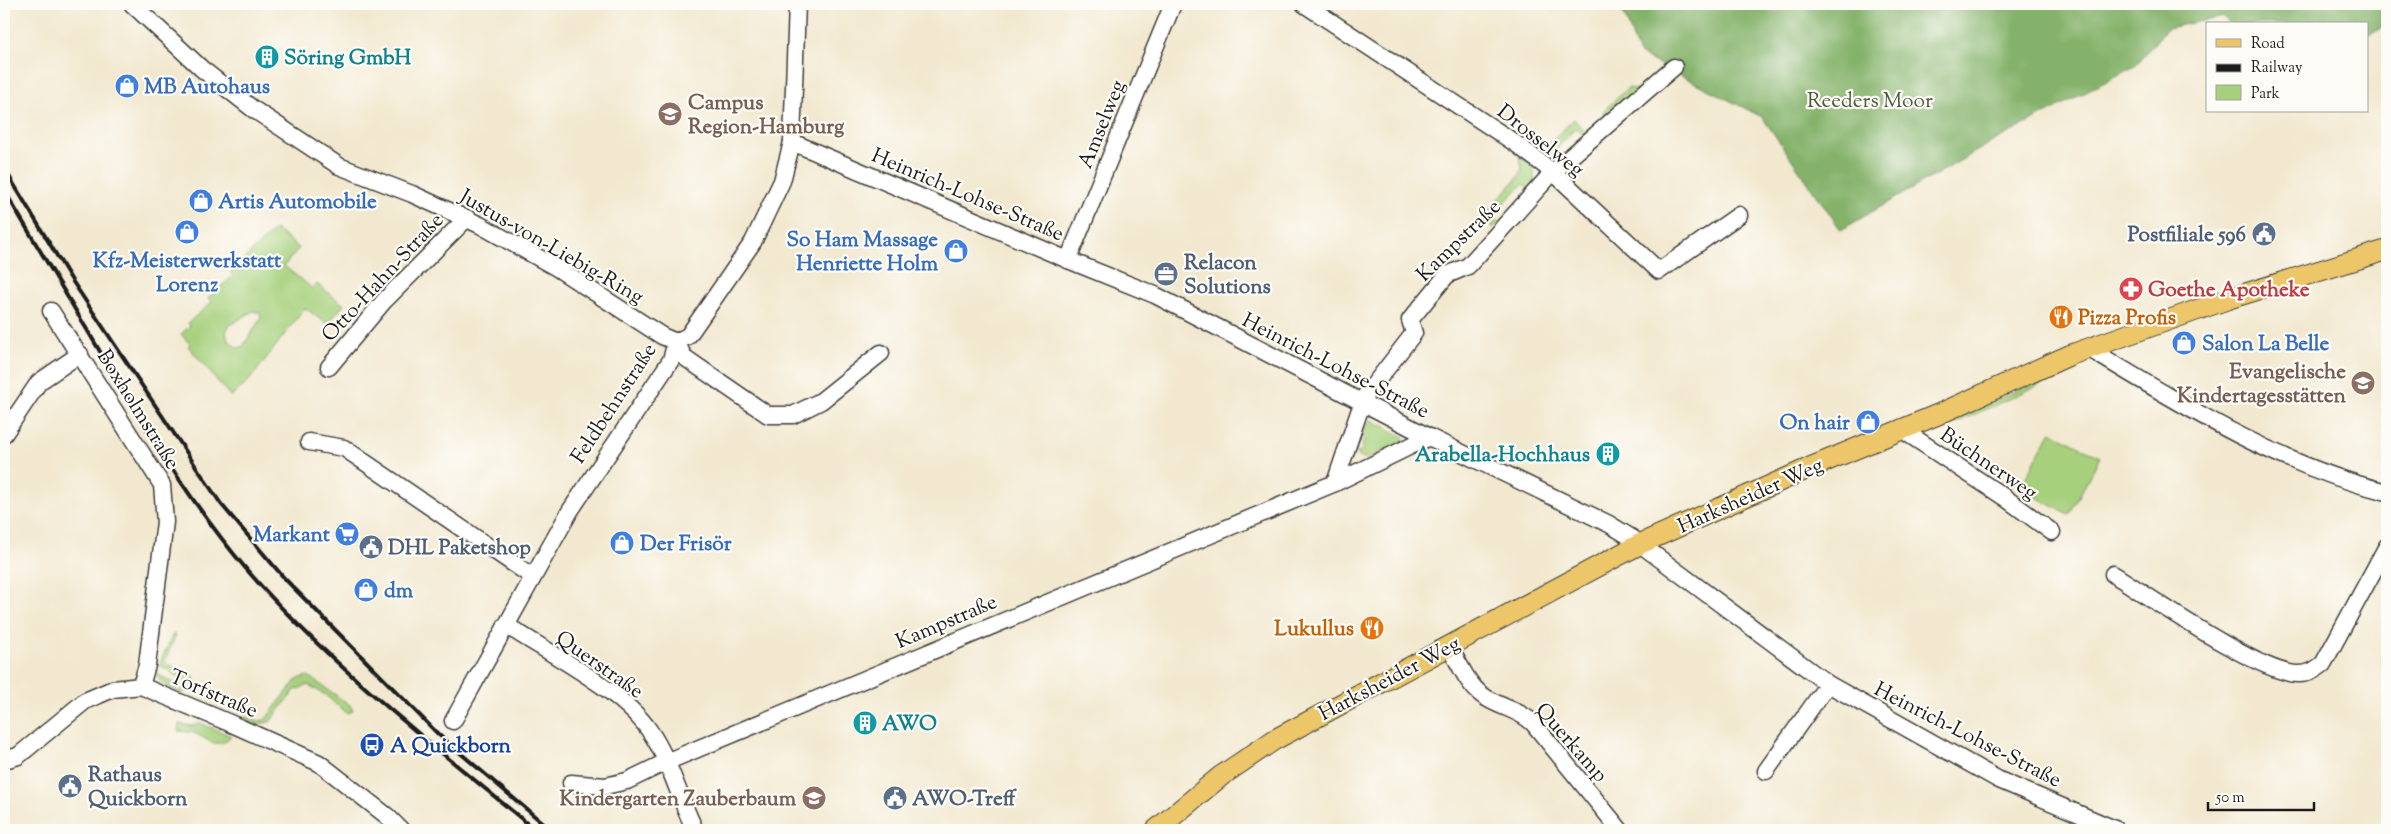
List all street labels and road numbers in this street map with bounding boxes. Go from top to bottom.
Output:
street label: Amselweg [1072,76,1134,174]
street label: Drosselweg [1490,98,1590,185]
street label: Heinrich-Lohse-Straße [866,142,1068,250]
street label: Justus-von-Liebig-Ring [453,182,649,313]
street label: Kampstraße [1410,193,1508,290]
street label: Otto-Hahn-Straße [316,207,451,350]
street label: Heinrich-Lohse-Straße [1236,307,1434,427]
street label: Feldbehnstraße [564,338,665,470]
street label: Boxholmstraße [88,344,186,476]
street label: Büchnerweg [1933,421,2043,508]
street label: Harksheider Weg [1673,451,1828,542]
street label: Kampstraße [891,588,1002,658]
street label: Querstraße [549,624,649,707]
street label: Harksheider Weg [1314,630,1466,730]
street label: Torfstraße [164,663,262,727]
street label: Heinrich-Lohse-Straße [1868,676,2066,796]
street label: Querkamp [1527,697,1614,790]

